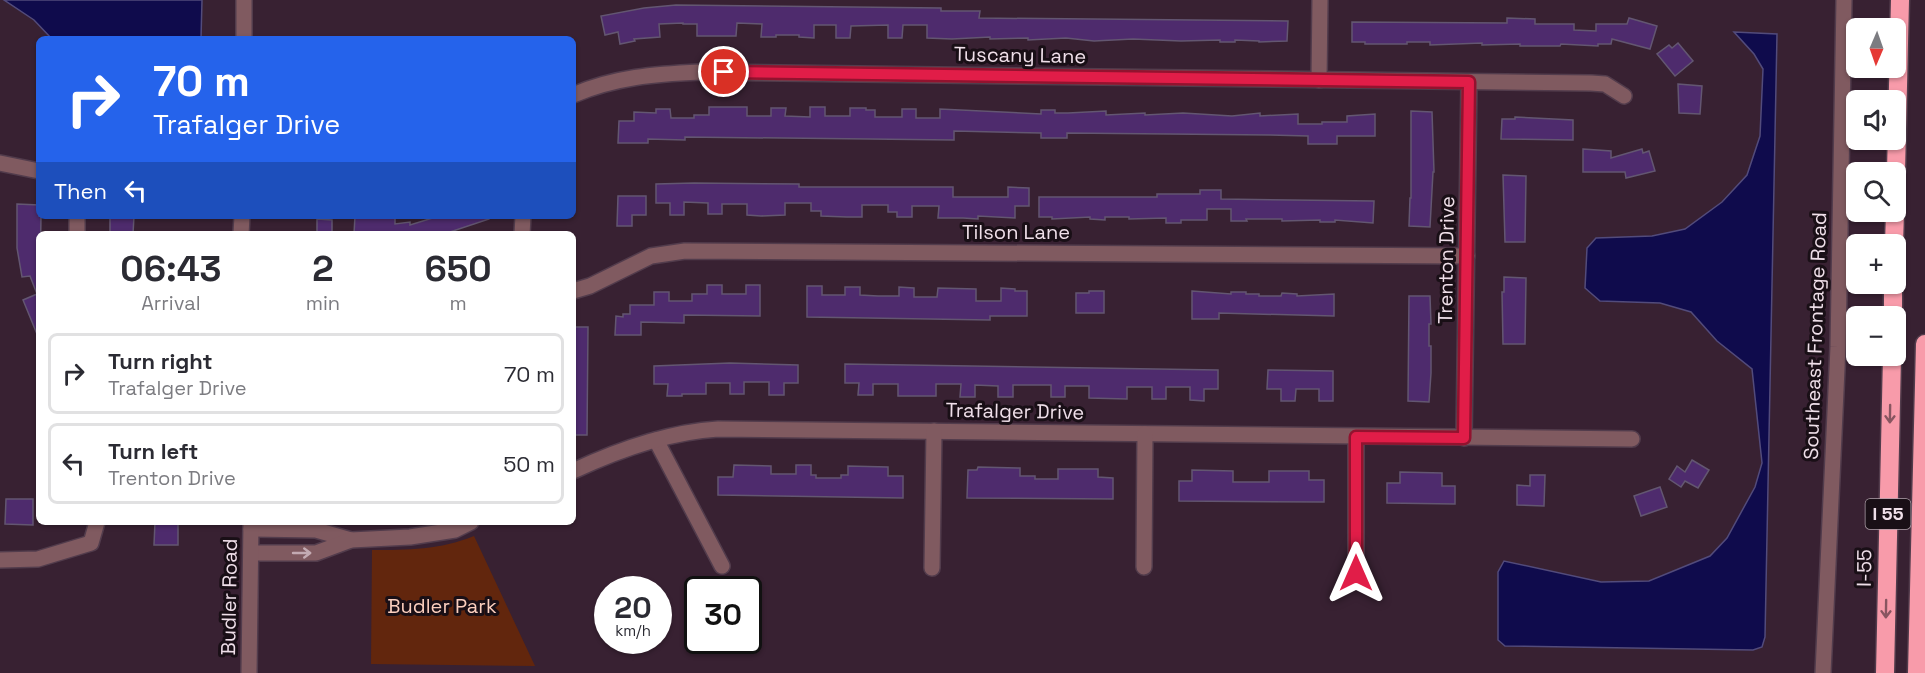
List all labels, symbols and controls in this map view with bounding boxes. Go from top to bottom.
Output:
north arrow [1846,18,1906,78]
map controls [1846,18,1906,366]
street label: Tuscany Lane [954,41,1086,69]
pin [698,46,749,97]
text: 70 m [153,55,250,108]
icon: arrive [707,55,740,88]
icon: right [54,60,132,138]
button: sound [1846,90,1906,150]
text: Trafalger Drive [153,107,340,142]
button: search [1846,162,1906,222]
icon: left [119,174,152,207]
text: Then [54,177,107,205]
street label: Trenton Drive [1432,196,1460,324]
street label: Southeast Frontage Road [1798,212,1832,460]
street label: Tilson Lane [962,219,1070,245]
button: + [1846,234,1906,294]
text: 06:43 [120,246,221,292]
text: 2 [312,246,334,292]
text: 650 [424,246,492,292]
text: Arrival [141,290,201,316]
text: min [306,290,340,316]
text: m [449,290,467,316]
button: − [1846,306,1906,366]
text: Turn right [108,347,213,375]
icon: right [57,357,90,390]
text: 70 m [504,360,555,388]
text: Trafalger Drive [108,375,247,401]
street label: Trafalger Drive [945,397,1085,425]
one-way arrow [1885,403,1896,423]
text: Turn left [108,437,198,465]
icon: left [57,447,90,480]
text: 50 m [503,450,555,478]
text: Trenton Drive [108,465,236,491]
road number: I 55 [1866,499,1910,529]
street label: Budler Road [215,538,243,656]
position arrow [1324,541,1388,605]
one-way arrow [291,547,311,559]
street label: I-55 [1851,549,1877,587]
speed limit sign: 30 [684,576,762,654]
text: 20 [614,588,652,627]
park label: Budler Park [387,593,497,619]
one-way arrow [1880,598,1892,618]
text: km/h [615,621,651,640]

